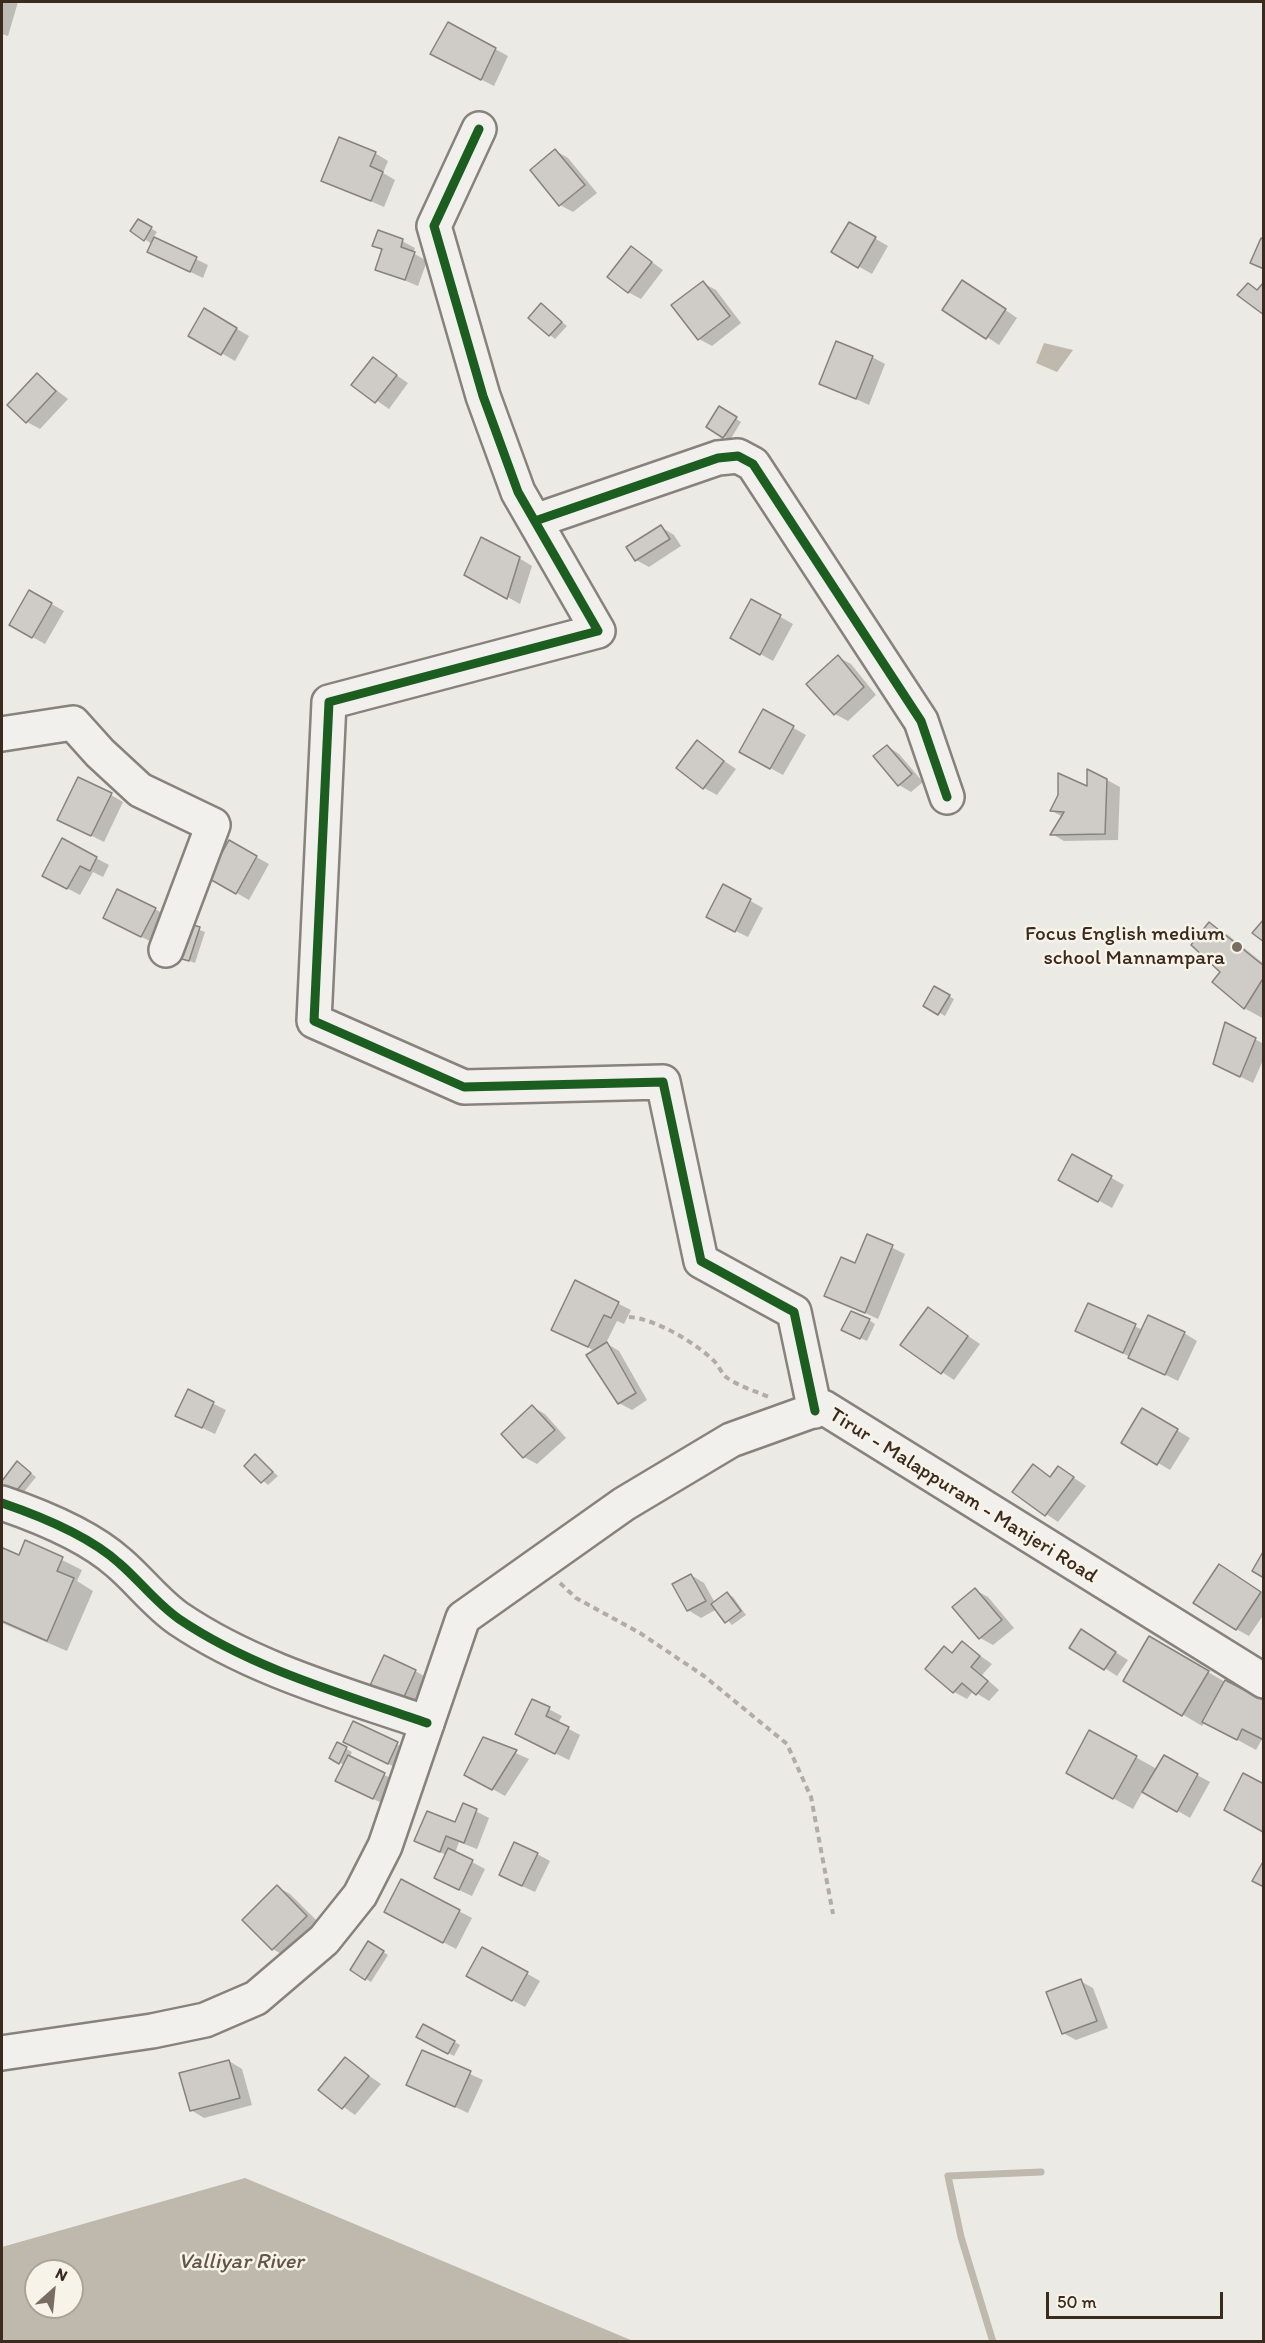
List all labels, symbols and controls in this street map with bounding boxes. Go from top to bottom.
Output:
place label: Focus English medium school Mannampara [1025,922,1225,972]
marker: Focus English medium school Mannampara [1230,940,1244,954]
street label: Tirur - Malappuram - Manjeri Road [824,1403,1102,1589]
water label: Valliyar River [179,2249,303,2275]
north arrow [24,2259,84,2319]
text: N [52,2263,71,2285]
scale bar [1049,2280,1226,2318]
text: 50 m [1057,2291,1097,2313]

